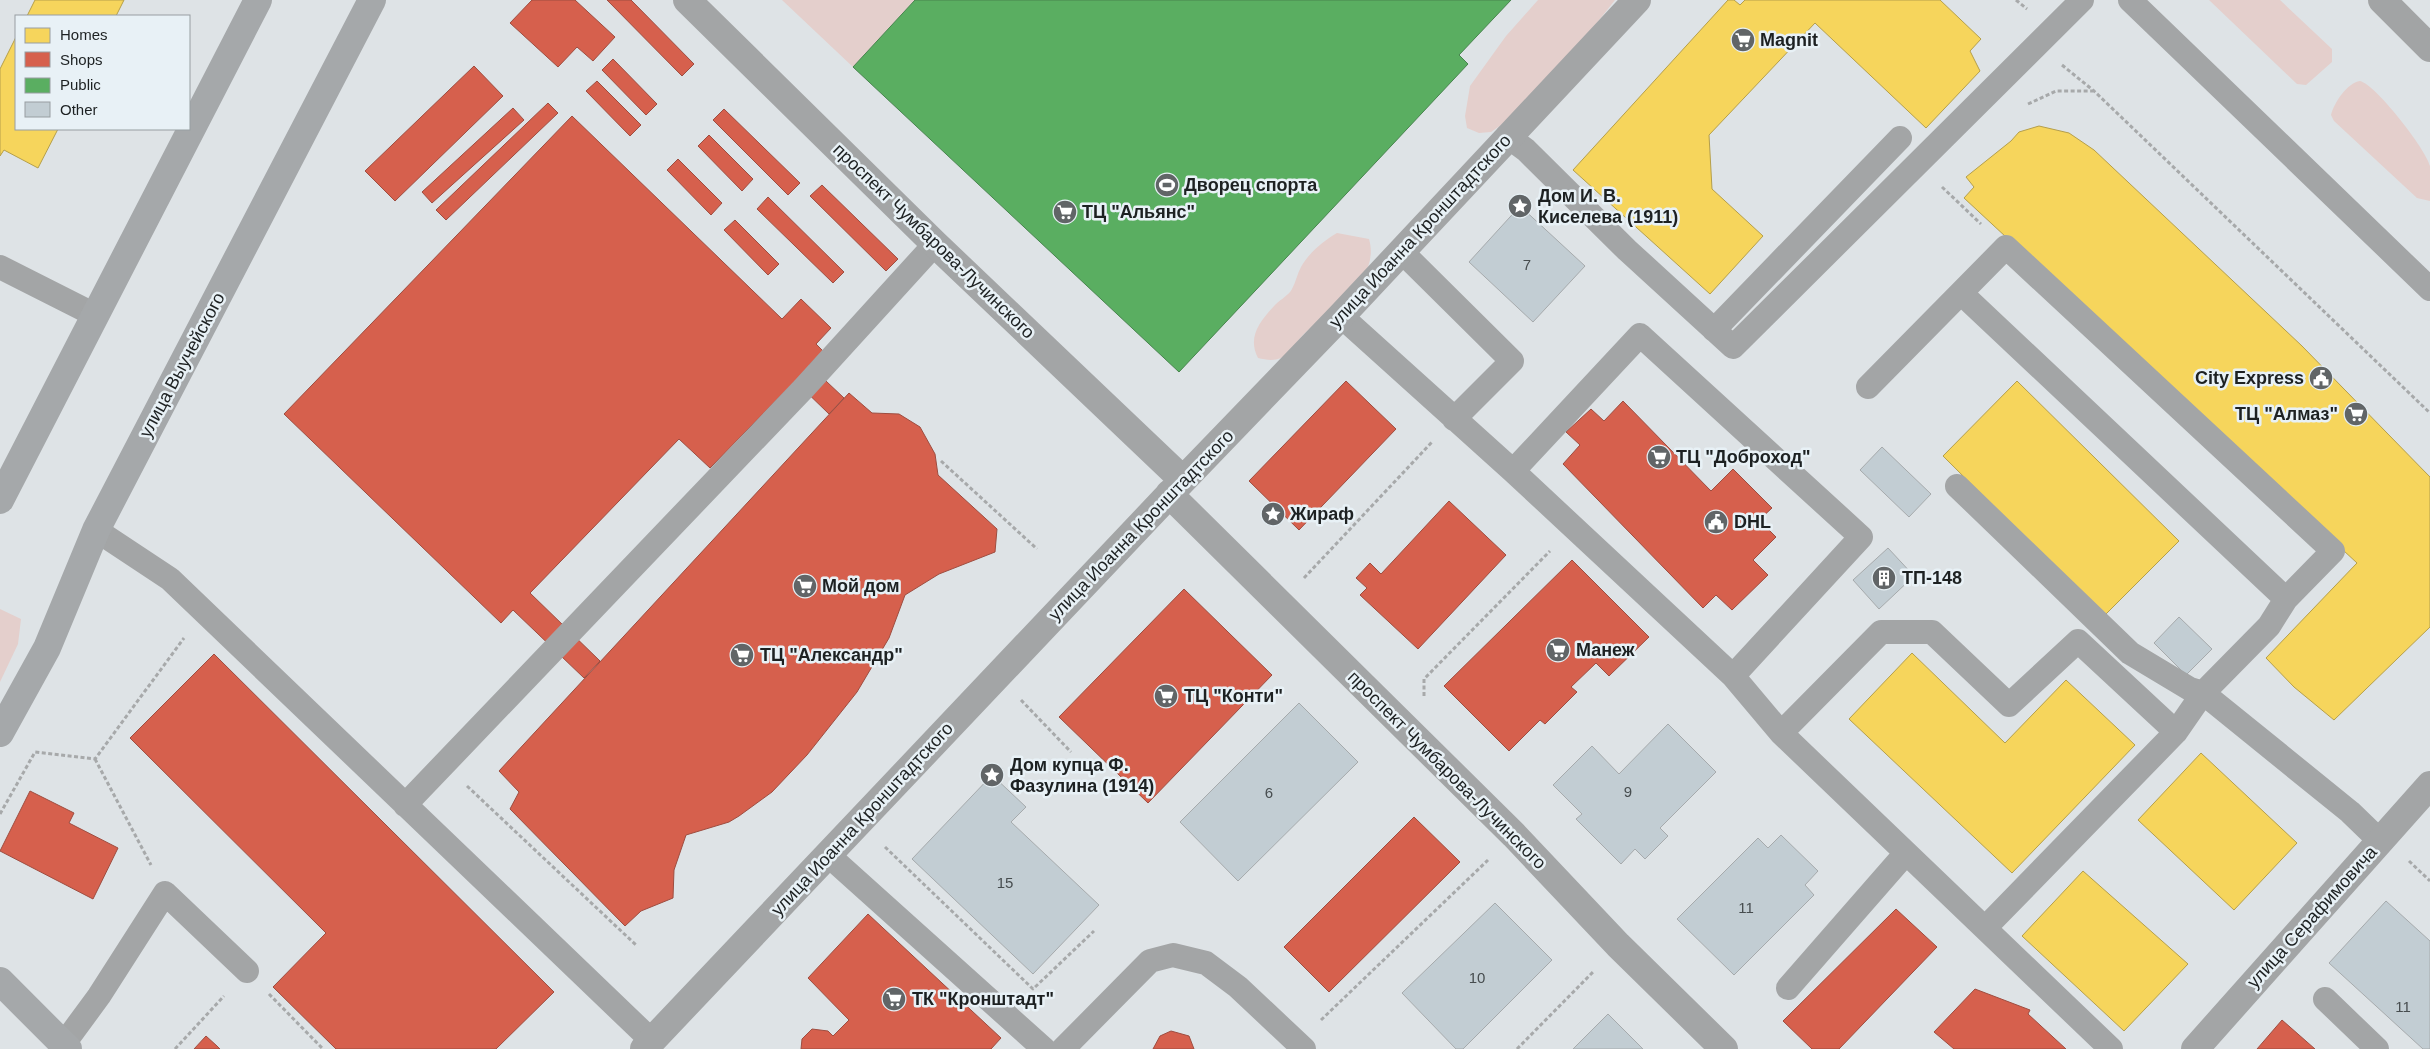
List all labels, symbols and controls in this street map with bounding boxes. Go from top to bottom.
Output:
legend [15,15,190,130]
text: Homes [60,26,108,43]
supermarket icon: Magnit [1730,27,1756,53]
place label: Magnit [1760,30,1818,50]
text: Shops [60,51,103,68]
text: Public [60,76,101,93]
text: Other [60,101,98,118]
street label: улица Иоанна Кронштадтского [1325,130,1515,332]
street label: проспект Чумбарова-Лучинского [829,139,1039,343]
sports icon: Дворец спорта [1154,172,1180,198]
place label: Дворец спорта [1184,175,1318,195]
place label: Дом И. В. Киселева (1911) [1538,186,1678,227]
place icon: Дом И. В. Киселева (1911) [1507,193,1533,219]
supermarket icon: ТЦ "Альянс" [1052,199,1078,225]
place label: ТЦ "Альянс" [1082,202,1195,222]
house number: 7 [1523,256,1531,273]
street label: улица Выучейского [135,289,229,441]
public building icon: City Express [2308,365,2334,391]
place label: City Express [2195,368,2304,388]
supermarket icon: ТЦ "Алмаз" [2343,401,2369,427]
place label: ТЦ "Алмаз" [2235,404,2338,424]
street label: улица Иоанна Кронштадтского [1045,426,1237,624]
supermarket icon: ТЦ "Доброход" [1646,444,1672,470]
place label: ТЦ "Доброход" [1676,447,1811,467]
place icon: Жираф [1260,501,1286,527]
place label: Жираф [1289,504,1354,524]
public building icon: DHL [1703,509,1729,535]
place label: DHL [1734,512,1771,532]
building icon: ТП-148 [1871,565,1897,591]
place label: ТП-148 [1902,568,1962,588]
supermarket icon: Мой дом [792,573,818,599]
place label: Мой дом [822,576,900,596]
supermarket icon: Манеж [1545,637,1571,663]
place label: Манеж [1576,640,1635,660]
supermarket icon: ТЦ "Александр" [729,642,755,668]
place label: ТЦ "Александр" [760,645,903,665]
street label: проспект Чумбарова-Лучинского [1344,667,1550,873]
supermarket icon: ТЦ "Конти" [1153,683,1179,709]
place label: ТЦ "Конти" [1184,686,1283,706]
street label: улица Иоанна Кронштадтского [767,718,957,920]
place label: Дом купца Ф. Фазулина (1914) [1010,755,1154,796]
place icon: Дом купца Ф. Фазулина (1914) [979,762,1005,788]
house number: 9 [1624,783,1632,800]
house number: 6 [1265,784,1273,801]
street label: улица Серафимовича [2243,841,2382,992]
house number: 15 [997,874,1013,891]
house number: 11 [1738,899,1754,916]
house number: 10 [1469,969,1485,986]
supermarket icon: ТК "Кронштадт" [881,986,907,1012]
place label: ТК "Кронштадт" [912,989,1054,1009]
house number: 11 [2395,998,2411,1015]

